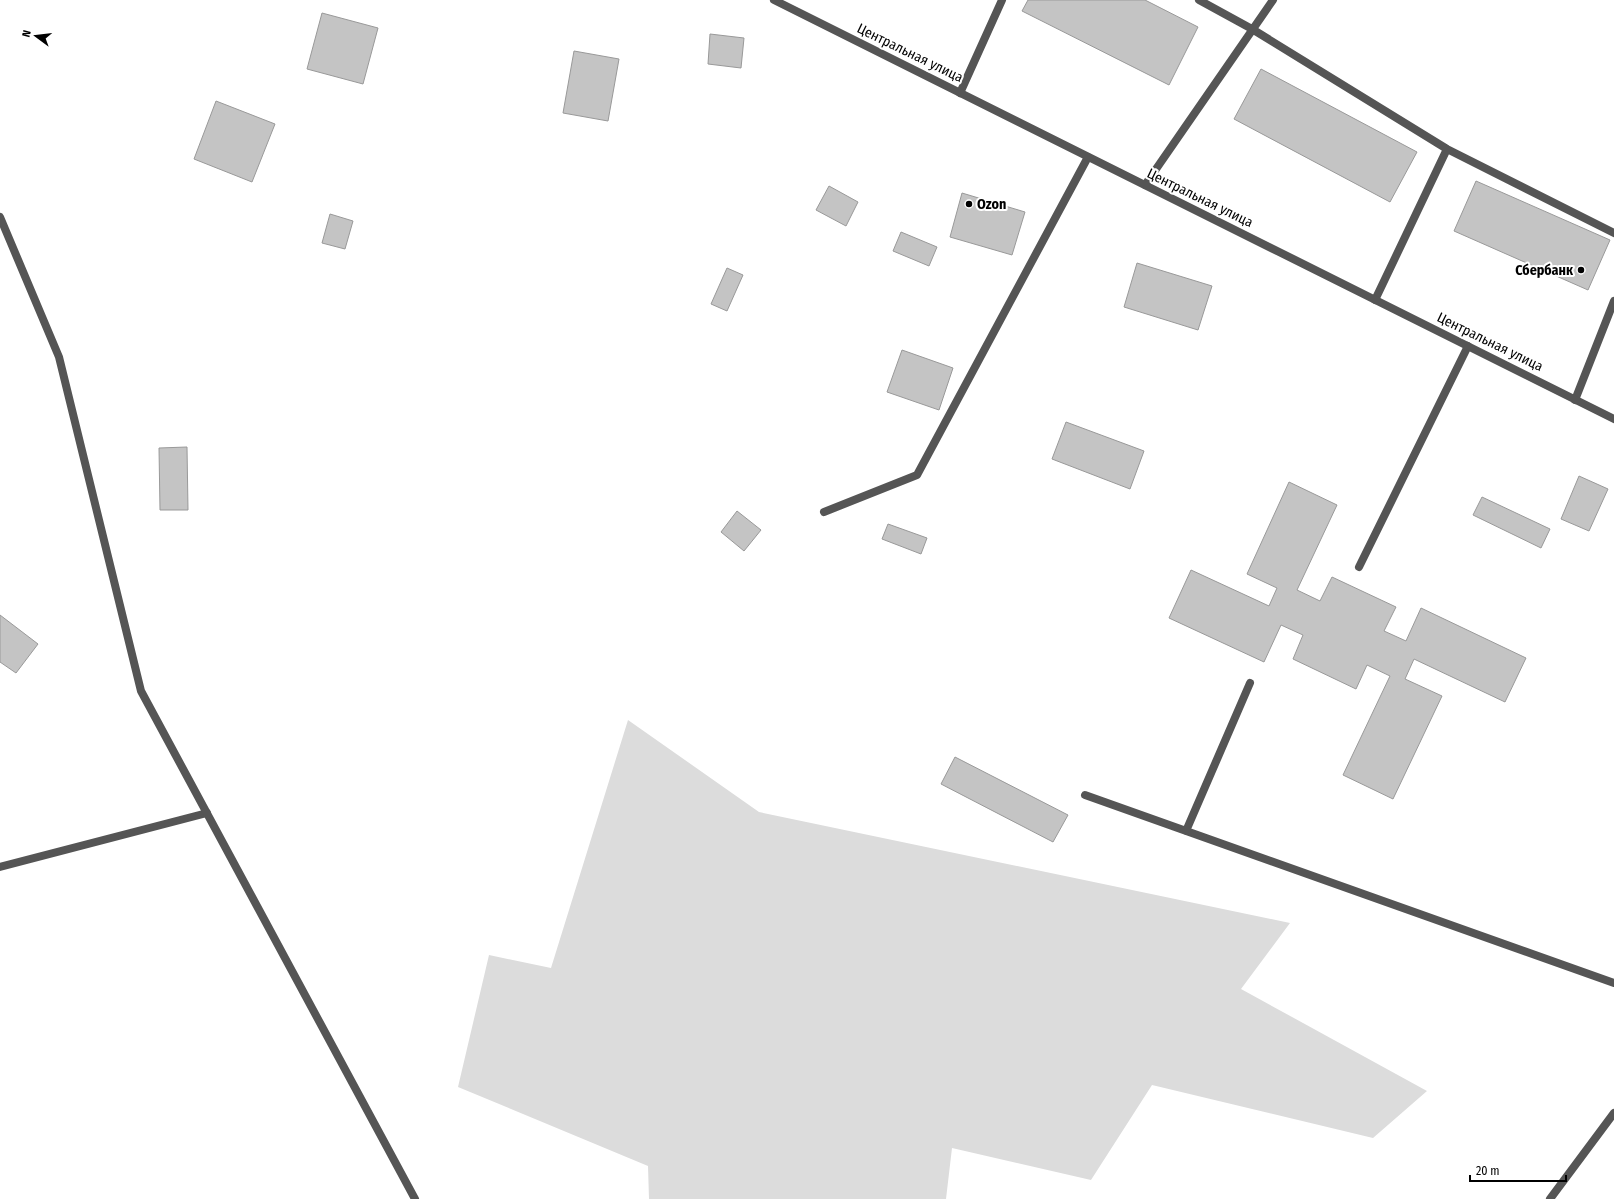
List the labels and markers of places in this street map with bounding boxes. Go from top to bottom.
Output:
place label: Ozon [977,196,1006,213]
marker: Ozon [964,199,974,209]
place label: Сбербанк [1515,262,1574,279]
marker: Сбербанк [1576,265,1586,275]

